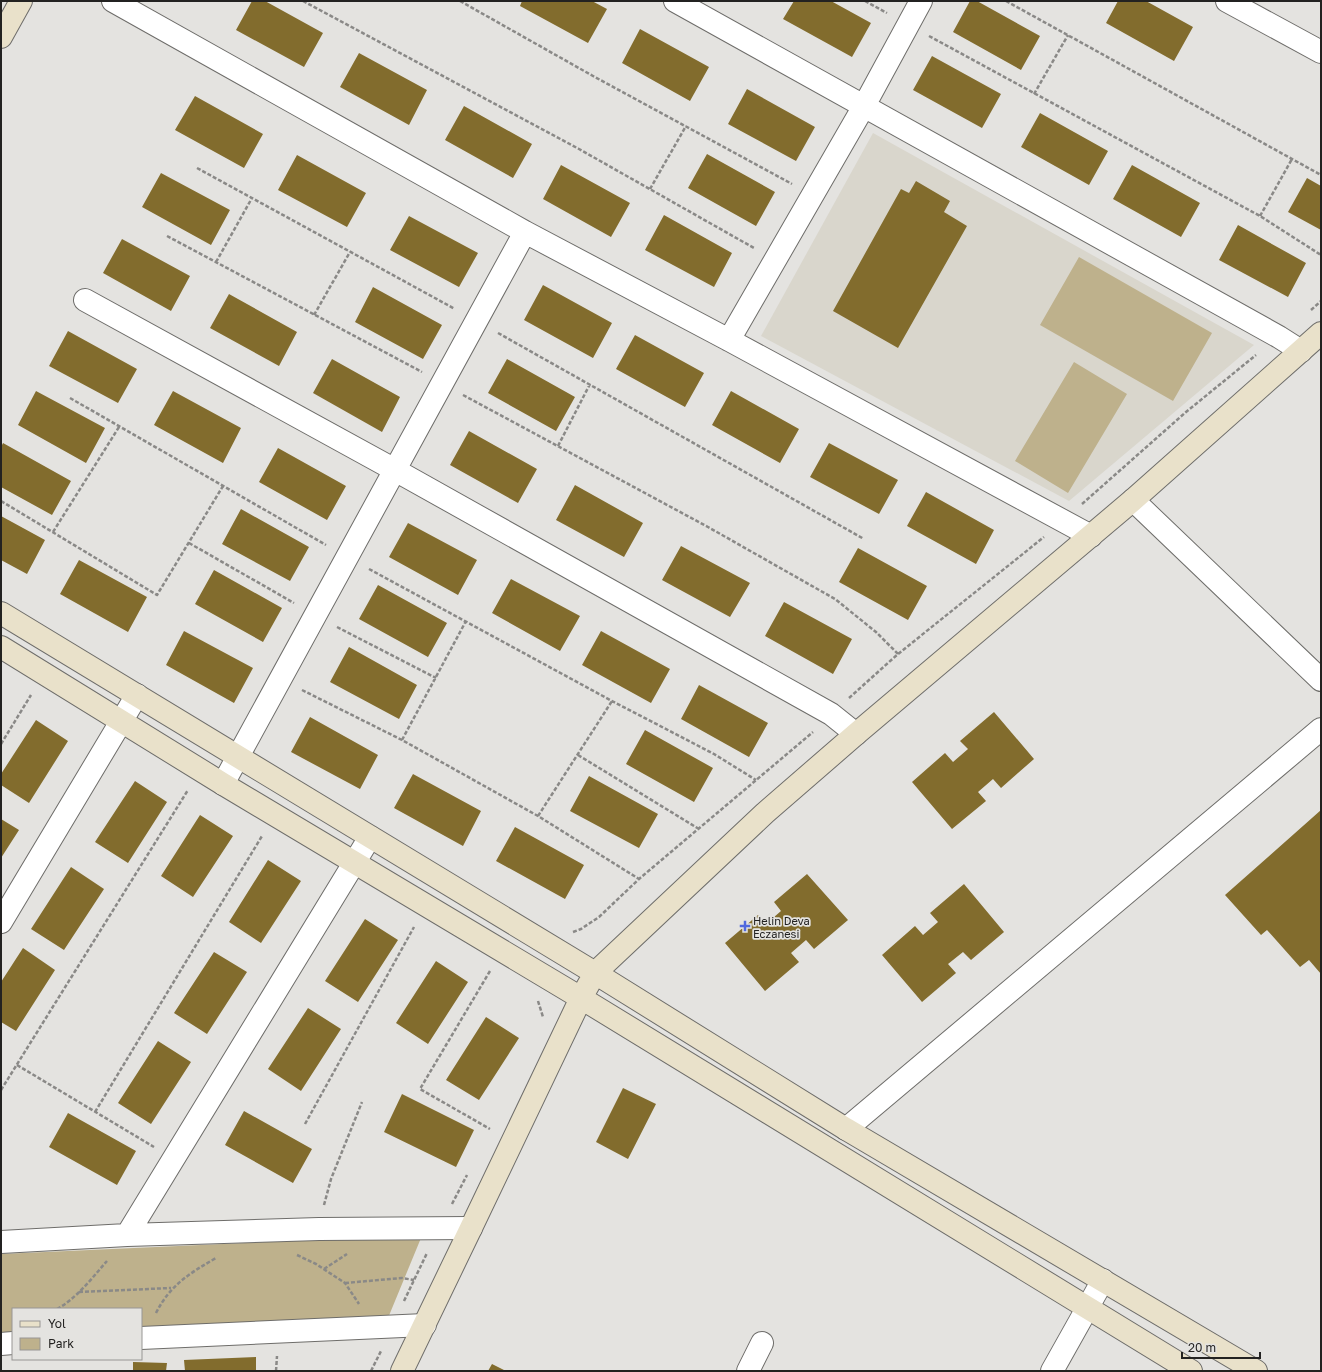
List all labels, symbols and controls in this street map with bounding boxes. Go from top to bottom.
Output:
place label: Helin Deva Eczanesi [753,914,810,940]
marker: Helin Deva Eczanesi [740,921,750,931]
legend [12,1308,142,1360]
text: Yol [48,1316,66,1331]
scale bar [1182,1334,1260,1360]
text: Park [48,1336,74,1351]
text: 20 m [1188,1340,1216,1355]

